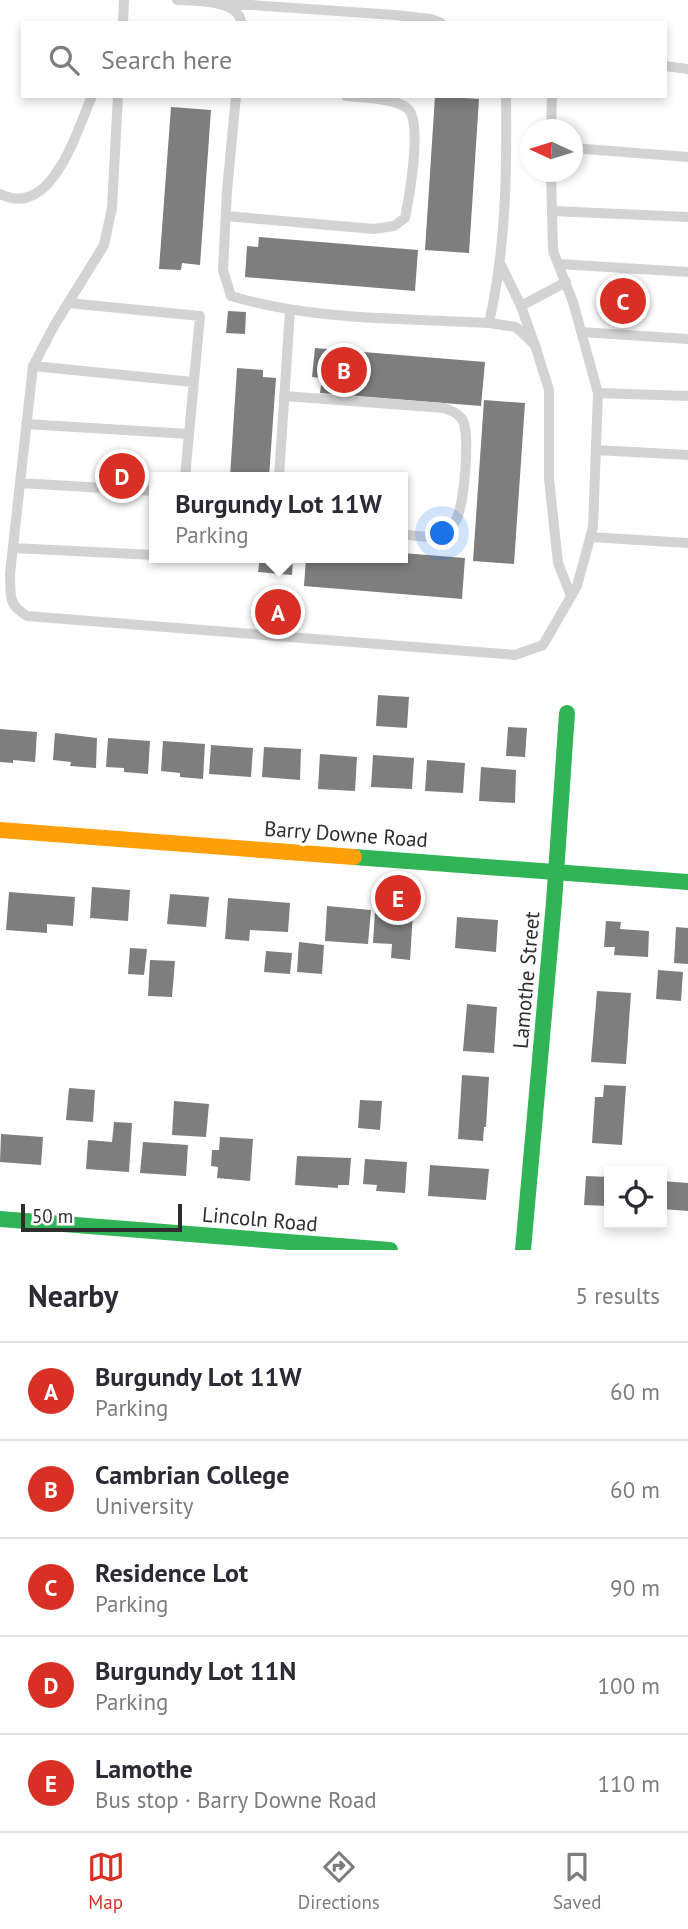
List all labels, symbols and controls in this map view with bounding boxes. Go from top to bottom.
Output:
search box [21,21,667,98]
icon: search [45,41,83,79]
text: Search here [101,43,232,76]
north arrow [520,119,583,182]
pin: C [600,275,646,327]
pin: B [321,344,367,396]
pin: D [99,450,145,502]
popup [149,472,408,563]
text: Burgundy Lot 11W [175,487,382,520]
your location [425,516,459,550]
text: Parking [175,520,249,549]
pin: A [255,586,301,638]
street label: Barry Downe Road [263,815,429,853]
pin: E [375,872,421,924]
street label: Lamothe Street [507,910,545,1050]
map controls [604,1166,667,1229]
button: locate [604,1166,667,1229]
scale bar [21,1201,182,1233]
street label: Lincoln Road [201,1201,319,1237]
text: 50 m [32,1204,73,1228]
text: Nearby [28,1276,118,1315]
text: 5 results [576,1281,660,1310]
text: Burgundy Lot 11W [95,1360,302,1393]
text: A [44,1377,58,1406]
text: 60 m [610,1377,660,1406]
text: Parking [95,1393,168,1422]
text: Cambrian College [95,1458,290,1491]
text: B [44,1475,58,1504]
text: 60 m [610,1475,660,1504]
text: University [95,1491,193,1520]
text: Residence Lot [95,1556,248,1589]
text: C [45,1573,57,1602]
text: 90 m [610,1573,660,1602]
text: Parking [95,1589,168,1618]
text: Burgundy Lot 11N [95,1654,296,1687]
text: D [44,1671,58,1700]
text: 100 m [598,1671,660,1700]
text: Parking [95,1687,168,1716]
text: Lamothe [95,1752,193,1785]
text: E [45,1769,57,1798]
text: 110 m [598,1769,660,1798]
text: Bus stop · Barry Downe Road [95,1785,377,1814]
tab: Map [87,1848,125,1914]
tab: Directions [298,1848,380,1914]
tab: Saved [553,1848,601,1914]

